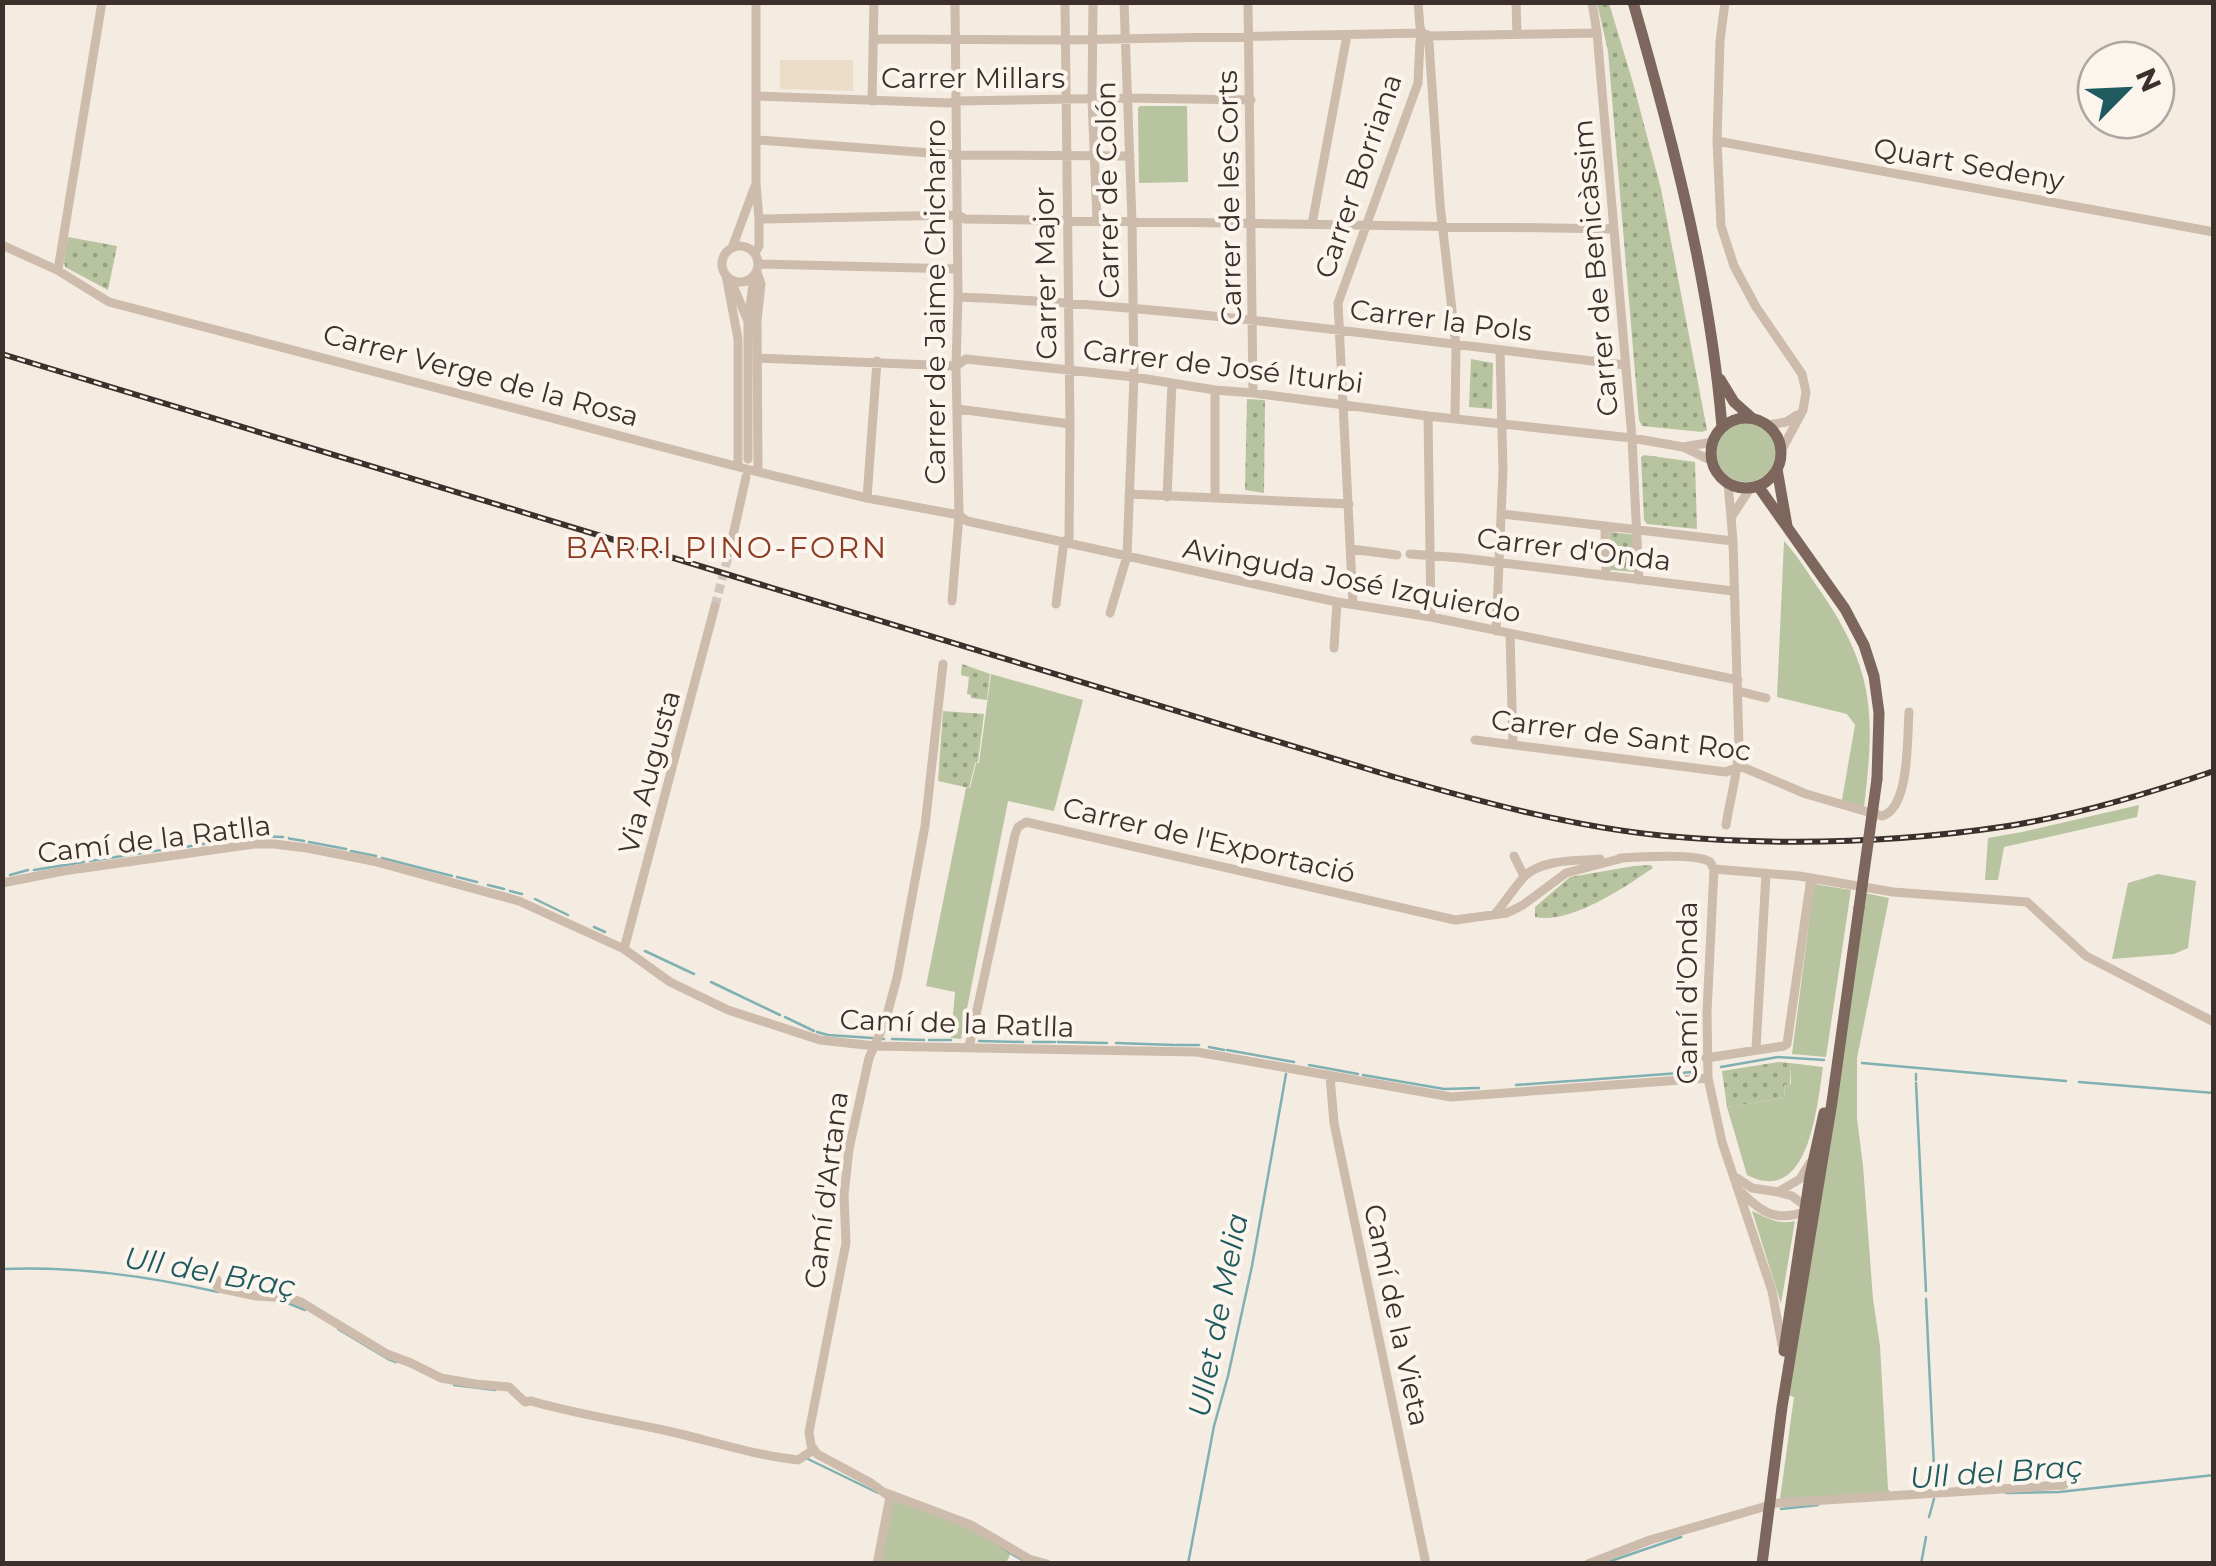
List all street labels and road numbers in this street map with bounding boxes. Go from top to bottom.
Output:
street label: Carrer Millars [881,61,1065,95]
street label: Carrer Borriana [1307,69,1409,283]
street label: Carrer de les Corts [1210,70,1248,326]
street label: Carrer de Colón [1088,81,1126,299]
street label: Carrer de Benicàssim [1565,118,1625,418]
street label: Carrer de Jaime Chicharro [918,119,952,485]
street label: Quart Sedeny [1871,131,2068,198]
street label: Carrer Major [1026,186,1064,360]
street label: Carrer la Pols [1348,292,1534,348]
street label: Carrer Verge de la Rosa [319,316,643,434]
street label: Carrer de José Iturbi [1081,332,1365,400]
street label: Carrer d'Onda [1475,520,1673,578]
street label: Avinguda José Izquierdo [1180,531,1524,629]
street label: Via Augusta [611,686,687,858]
street label: Carrer de Sant Roc [1489,702,1753,768]
street label: Carrer de l'Exportació [1059,790,1359,890]
street label: Camí de la Ratlla [35,808,273,870]
street label: Camí d'Onda [1670,902,1704,1084]
street label: Camí de la Ratlla [839,1002,1075,1044]
street label: Camí d'Artana [797,1089,855,1291]
street label: Camí de la Vieta [1357,1201,1437,1429]

